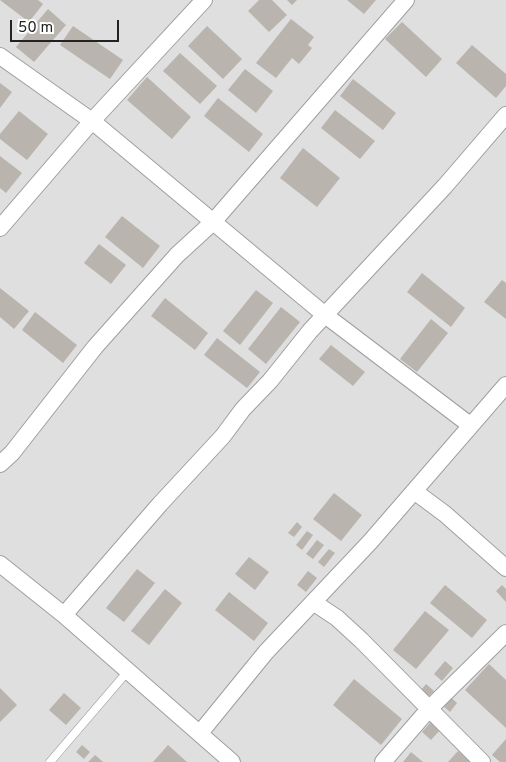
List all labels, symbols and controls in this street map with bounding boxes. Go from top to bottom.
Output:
scale bar [12,10,121,42]
text: 50 m [18,19,53,38]

